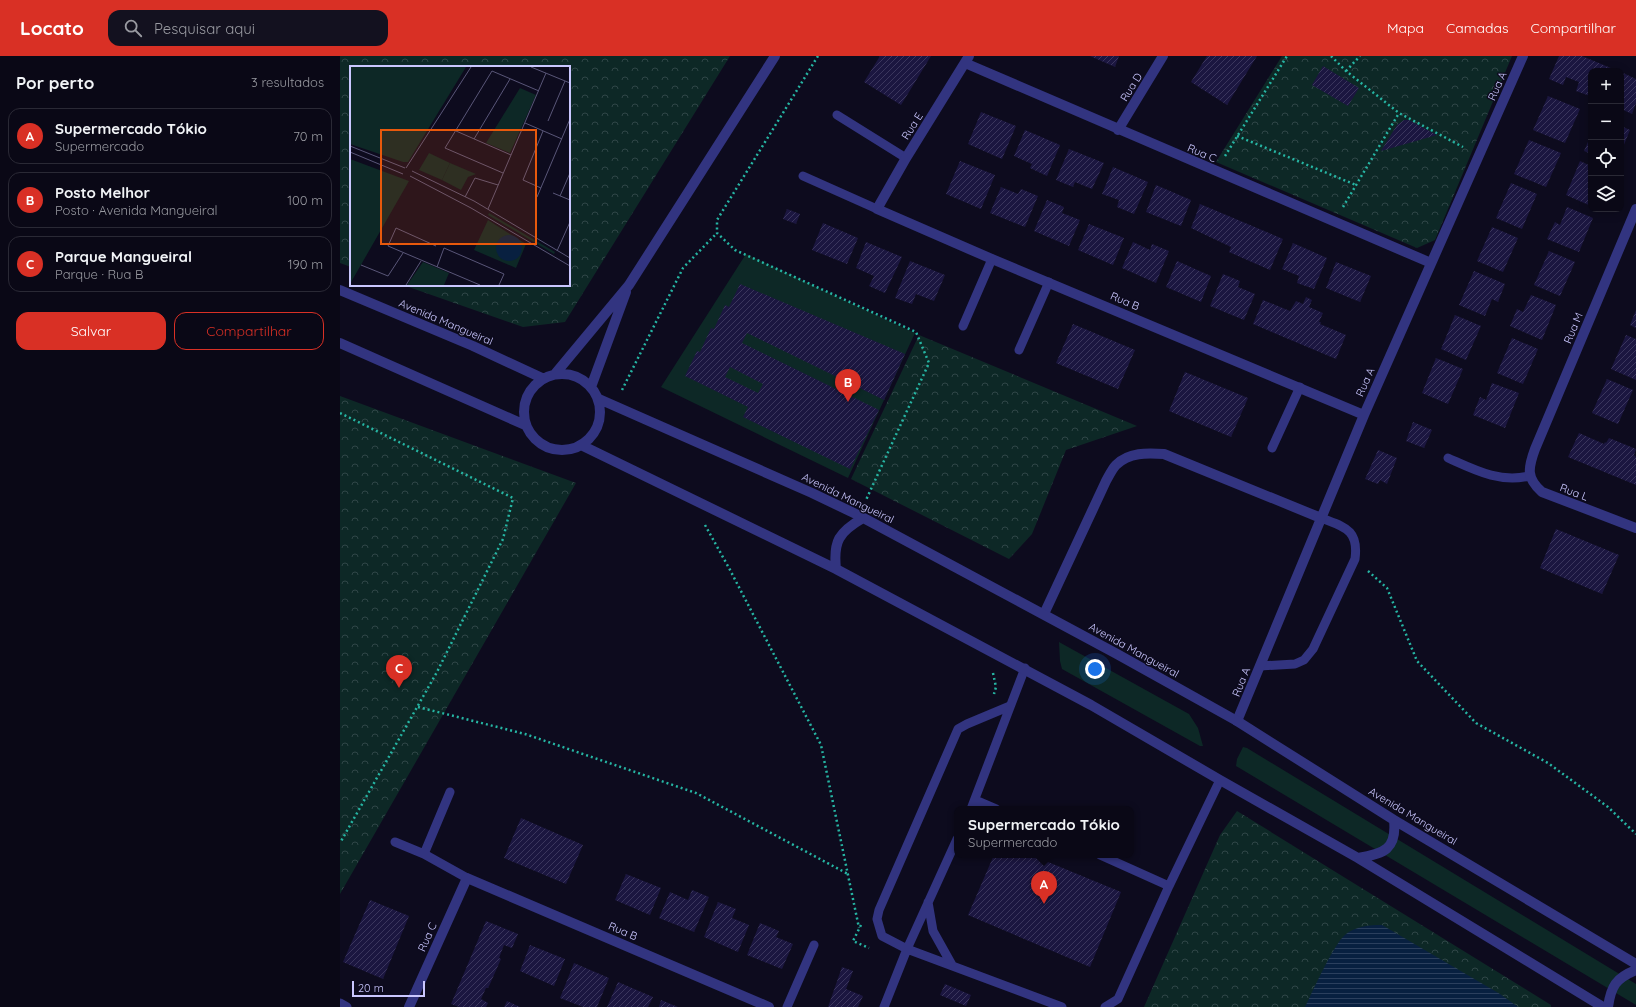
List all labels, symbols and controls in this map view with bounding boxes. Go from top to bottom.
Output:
search box [108,10,388,46]
text: Locato [20,16,84,40]
icon: search [122,17,144,39]
text: Pesquisar aqui [154,19,255,38]
text: Mapa [1387,19,1424,37]
text: Camadas [1446,19,1508,37]
text: Compartilhar [1530,19,1616,37]
inset map [350,66,570,286]
map controls [1588,68,1624,212]
button: + [1588,68,1624,104]
street label: Rua A [1484,69,1510,103]
street label: Rua D [1117,70,1145,104]
text: Por perto [16,72,94,93]
text: 3 resultados [251,74,324,90]
button: − [1588,104,1624,140]
street label: Rua E [898,110,926,142]
text: Supermercado Tókio [55,119,207,138]
text: A [26,128,34,144]
text: 70 m [293,128,323,144]
text: Supermercado [55,138,144,154]
button: locate [1588,140,1624,176]
street label: Rua C [1185,141,1219,165]
button: layers [1588,176,1624,212]
text: Posto Melhor [55,183,150,202]
text: B [26,192,34,208]
text: 100 m [287,192,323,208]
text: Posto · Avenida Mangueiral [55,202,218,218]
text: Parque Mangueiral [55,247,192,266]
text: C [26,256,34,272]
text: 190 m [288,256,323,272]
text: Parque · Rua B [55,266,143,282]
street label: Rua B [1108,289,1142,313]
street label: Avenida Mangueiral [397,296,495,348]
street label: Rua M [1560,310,1586,346]
button: Salvar [16,312,166,350]
button: Compartilhar [174,312,324,350]
street label: Rua A [1352,365,1378,399]
pin: B [835,369,861,402]
street label: Avenida Mangueiral [800,470,896,526]
street label: Rua L [1558,480,1590,504]
street label: Avenida Mangueiral [1086,619,1182,681]
pin: C [386,655,412,688]
your location [1085,659,1105,679]
street label: Rua A [1229,665,1253,699]
street label: Avenida Mangueiral [1366,784,1460,848]
popup [954,806,1134,858]
text: Supermercado Tókio [968,815,1120,834]
text: Supermercado [968,834,1057,850]
pin: A [1031,871,1057,904]
street label: Rua B [606,919,640,943]
street label: Rua C [414,920,440,954]
scale bar [352,979,425,998]
text: 20 m [358,981,384,995]

